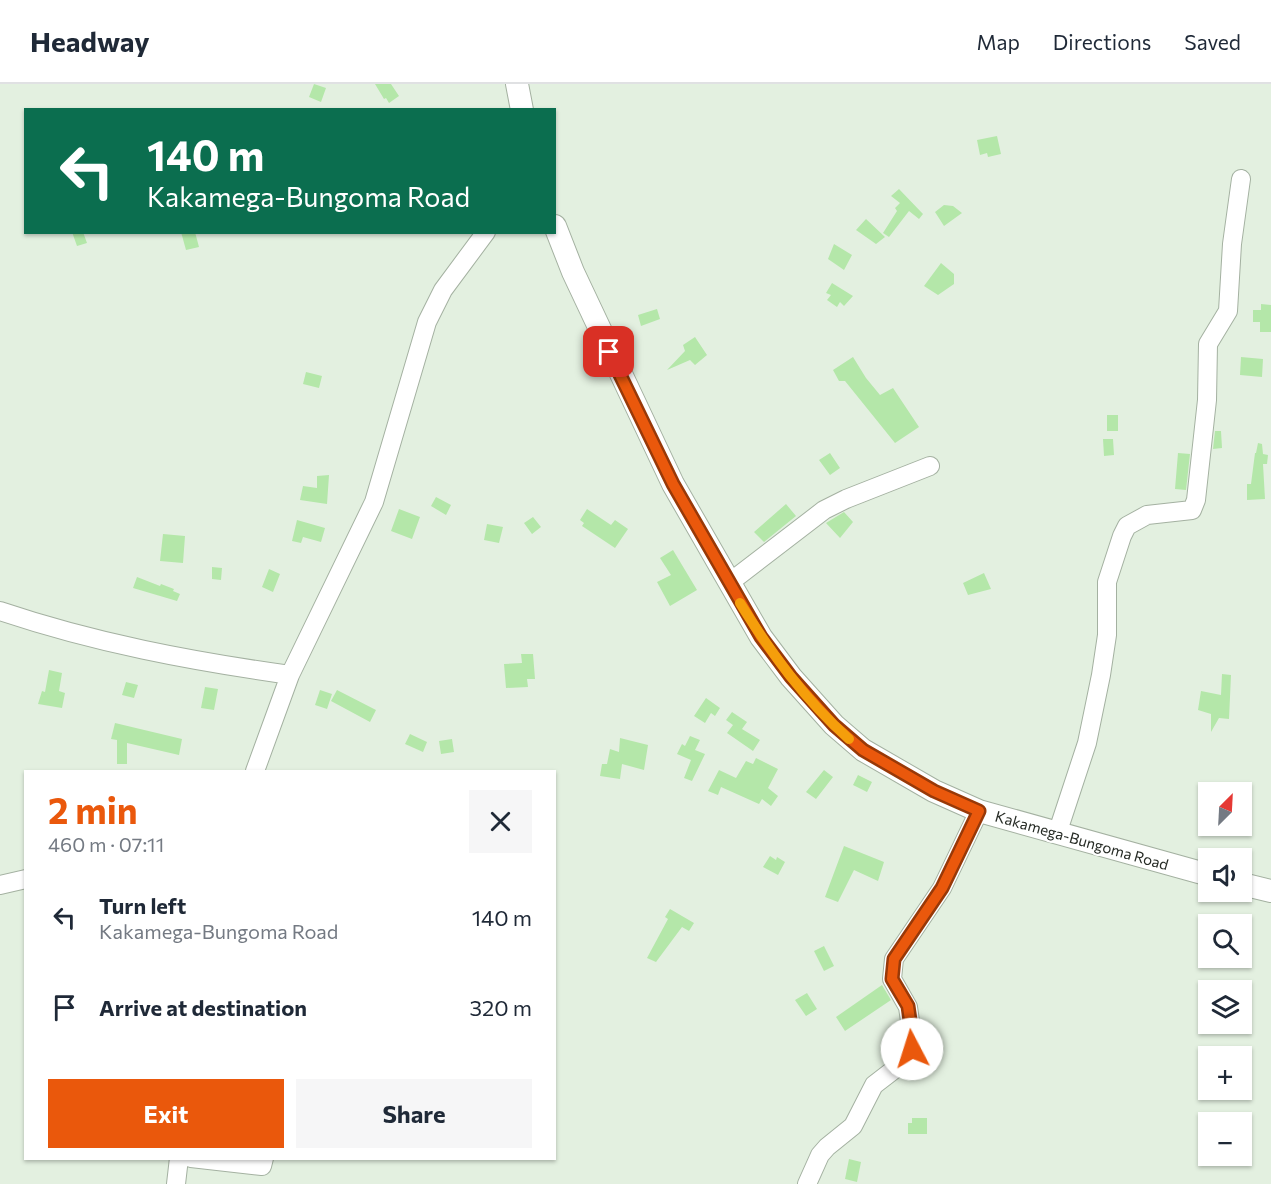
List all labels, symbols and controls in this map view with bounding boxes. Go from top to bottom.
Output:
text: Headway [30,24,150,58]
text: Map [977,29,1020,54]
text: Directions [1053,29,1151,54]
text: Saved [1184,29,1241,54]
text: 140 m [147,128,264,180]
icon: left [48,132,126,210]
text: Kakamega-Bungoma Road [147,180,470,213]
pin [583,326,634,377]
icon: arrive [592,335,625,368]
north arrow [1198,782,1252,836]
map controls [1198,782,1252,1166]
text: 2 min [48,787,138,831]
button: close [469,790,532,853]
street label: Kakamega-Bungoma Road [993,807,1171,873]
text: 460 m · 07:11 [48,832,164,856]
button: sound [1198,848,1252,902]
text: Turn left [99,892,186,919]
icon: left [48,901,81,934]
text: 140 m [472,904,532,931]
button: search [1198,914,1252,968]
text: Kakamega-Bungoma Road [99,919,338,943]
button: layers [1198,980,1252,1034]
icon: arrive [48,991,81,1024]
text: Arrive at destination [99,994,307,1021]
text: 320 m [470,994,532,1021]
position arrow [880,1017,944,1081]
button: + [1198,1046,1252,1100]
button: Exit [48,1079,284,1148]
button: Share [296,1079,532,1148]
button: − [1198,1112,1252,1166]

